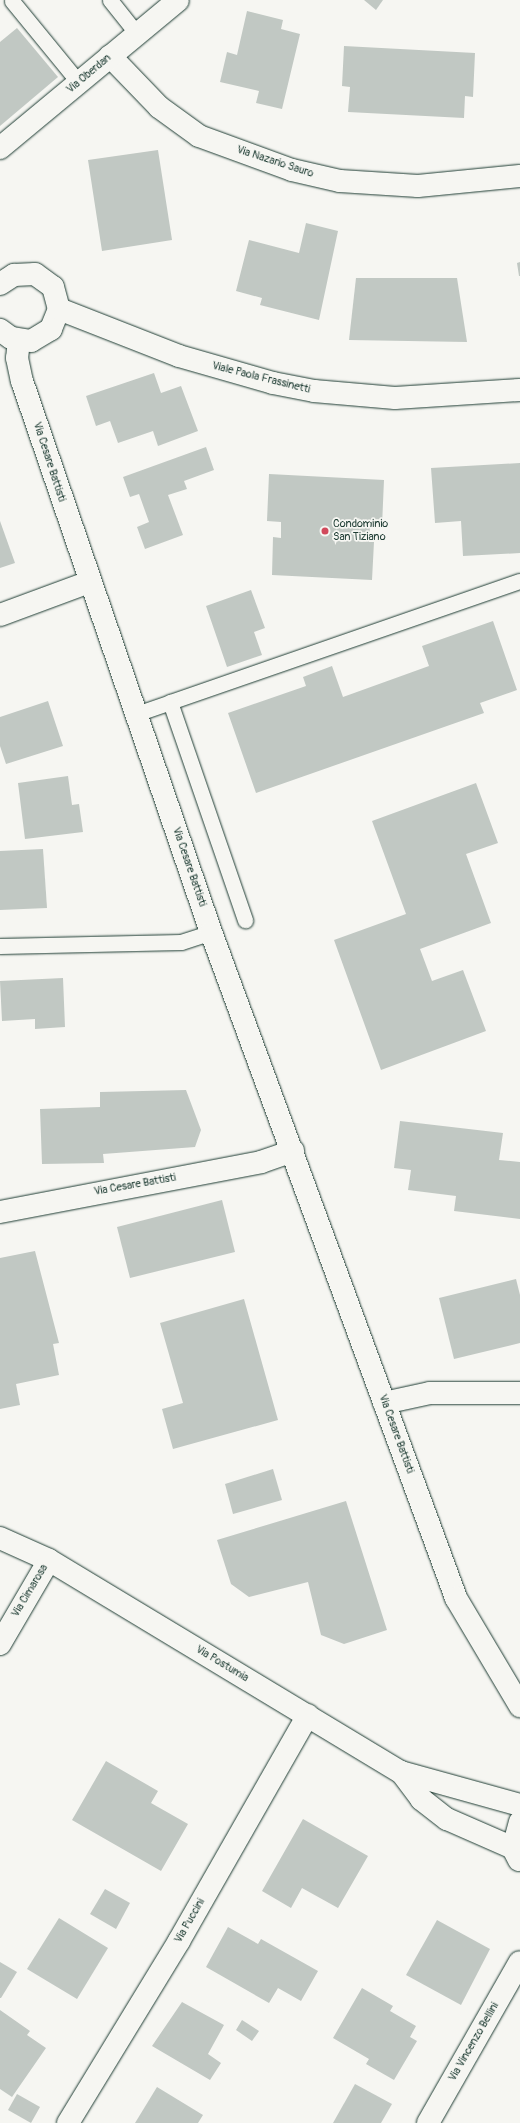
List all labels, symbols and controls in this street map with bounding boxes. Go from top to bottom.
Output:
street label: Via Oberdan [64,52,114,96]
street label: Via Nazario Sauro [235,143,315,181]
street label: Viale Paola Frassinetti [211,359,311,397]
street label: Via Cesare Battisti [30,421,68,503]
place label: Condominio San Tiziano [333,518,388,544]
marker: Condominio San Tiziano [320,526,330,536]
street label: Via Cesare Battisti [169,826,209,908]
street label: Via Cesare Battisti [93,1171,177,1199]
street label: Via Cesare Battisti [376,1393,416,1475]
street label: Via Cimarosa [9,1562,51,1620]
street label: Via Postumia [193,1643,251,1685]
street label: Via Puccini [172,1897,208,1945]
street label: Via Vincenzo Bellini [446,2000,502,2084]

